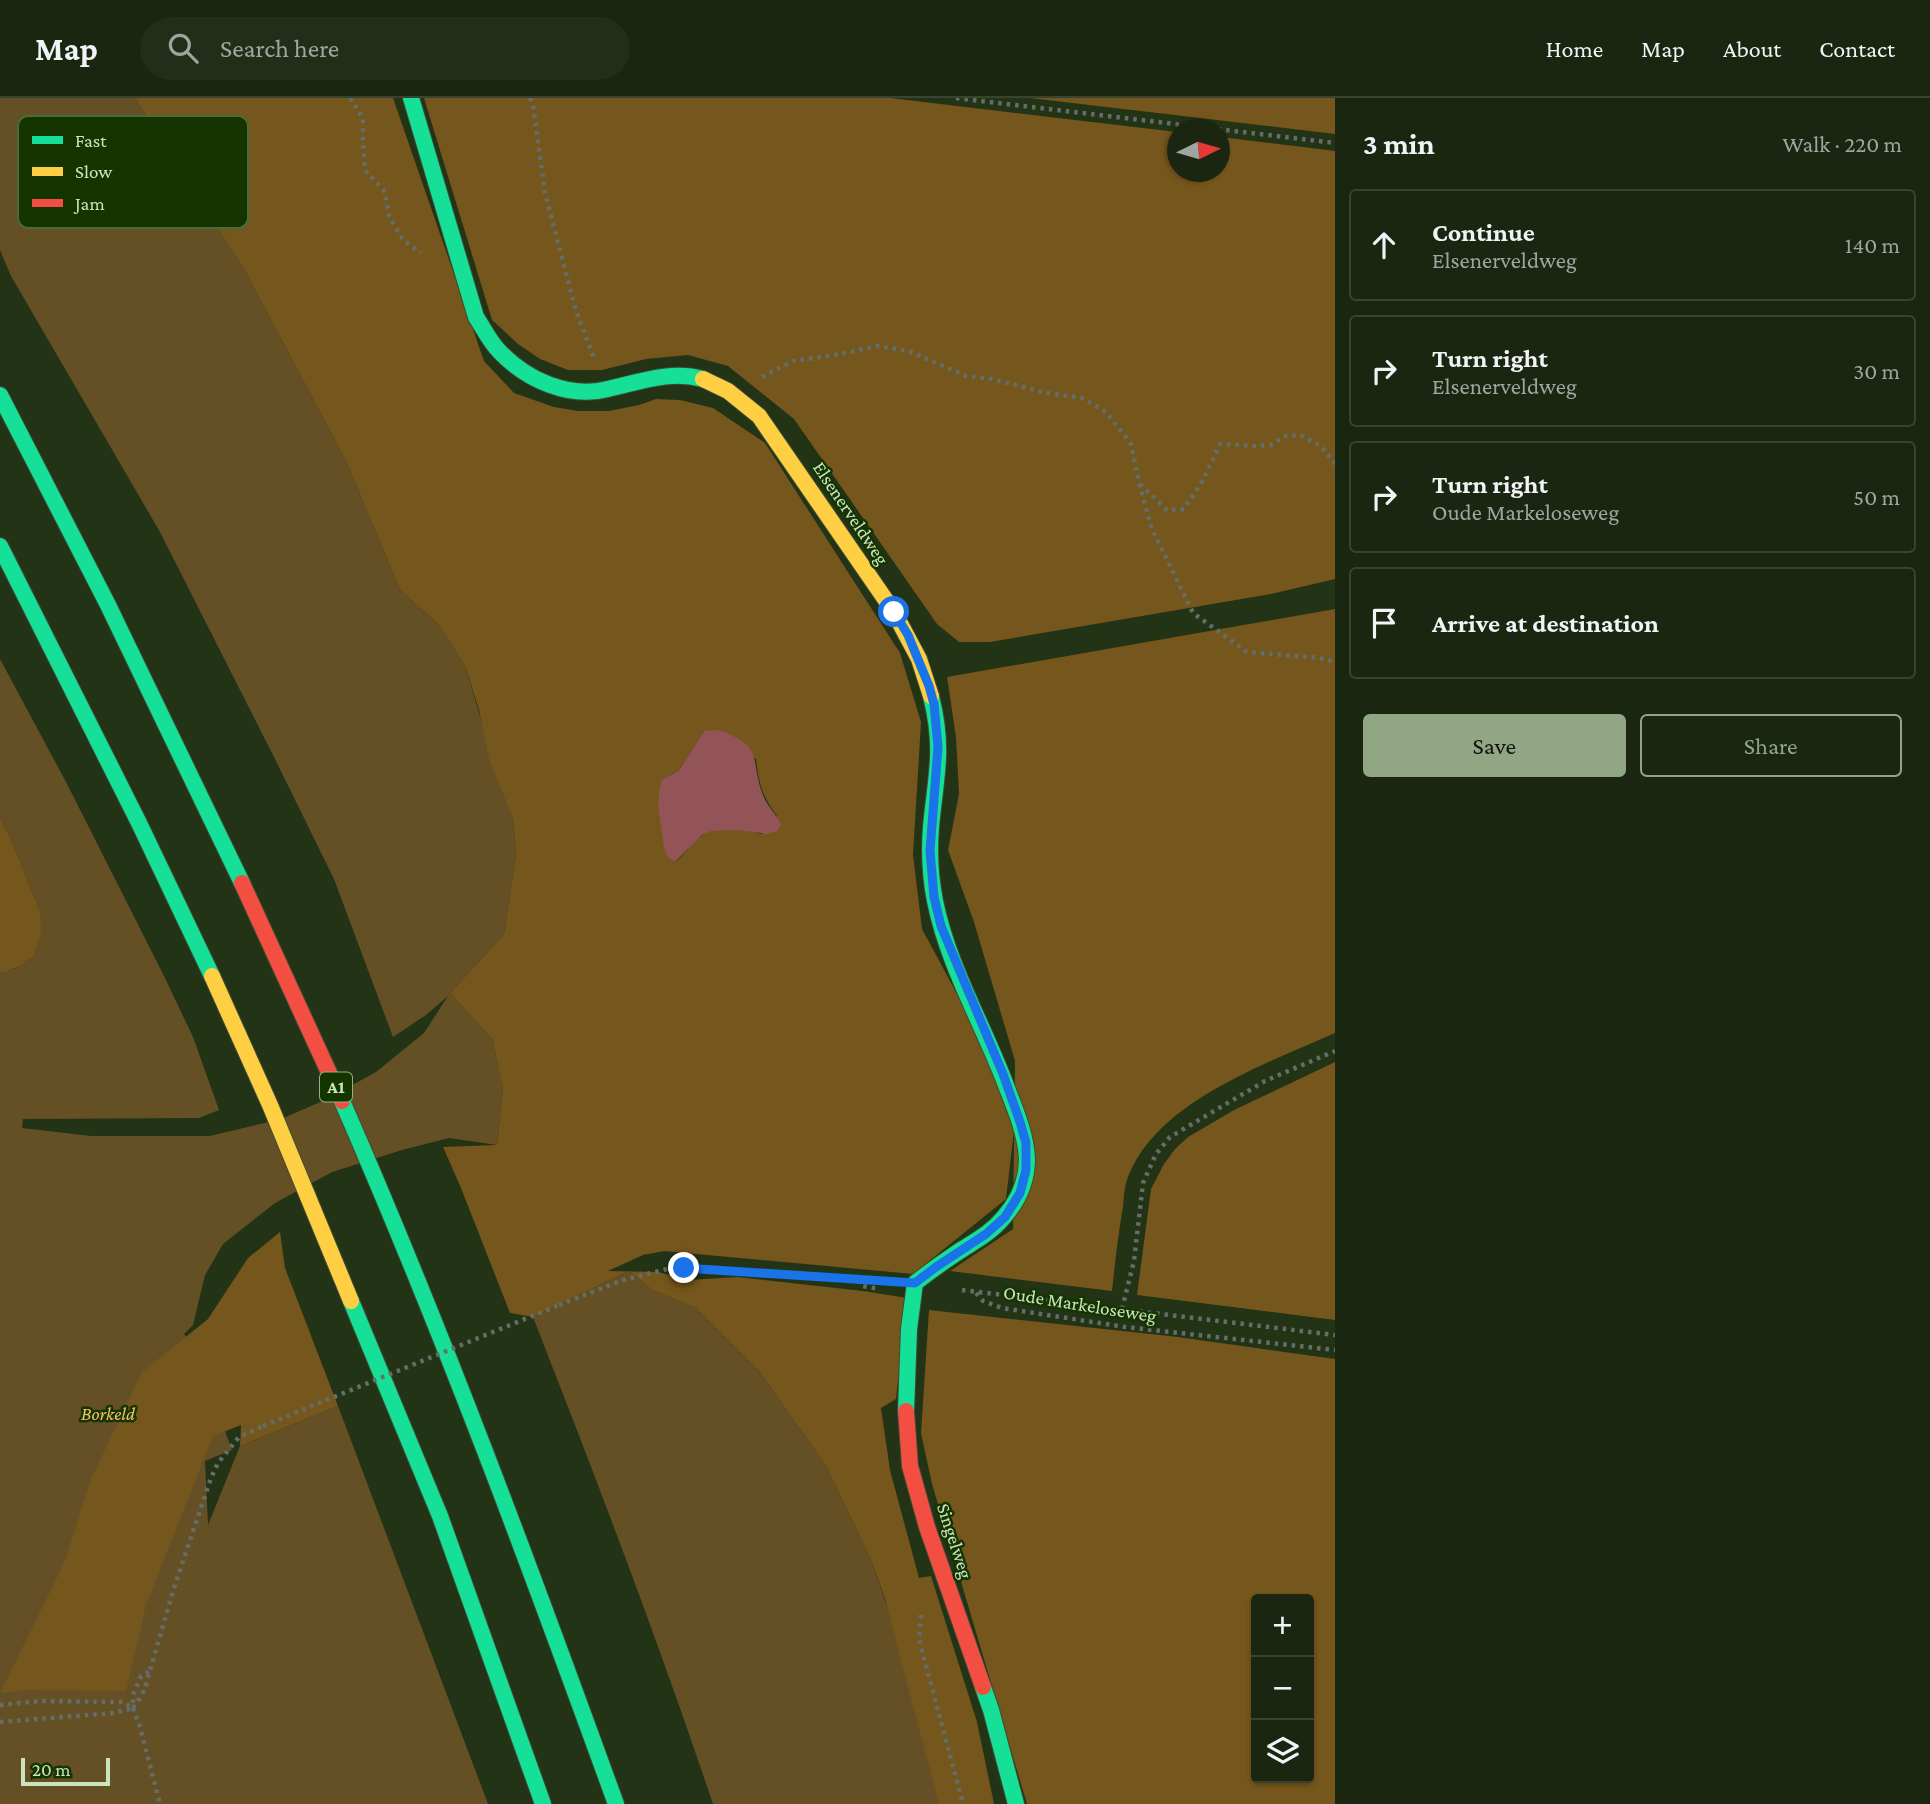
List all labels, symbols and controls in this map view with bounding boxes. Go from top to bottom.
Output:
search box [140,17,630,80]
icon: search [164,29,202,67]
text: Map [35,30,98,67]
text: Search here [220,34,339,63]
text: Home [1546,35,1603,62]
text: Map [1641,35,1685,62]
text: About [1723,35,1781,62]
text: Contact [1819,35,1895,62]
legend [18,116,248,228]
north arrow [1167,119,1230,182]
text: 3 min [1363,127,1435,160]
text: Fast [75,130,107,151]
text: Walk · 220 m [1782,131,1902,157]
text: Slow [75,161,112,182]
text: Jam [73,193,105,214]
text: Continue [1432,218,1535,247]
icon: ahead [1365,226,1403,264]
text: 140 m [1845,232,1900,258]
text: Elsenerveldweg [1432,247,1577,273]
text: Turn right [1432,344,1548,373]
icon: right [1365,352,1403,390]
text: 30 m [1853,358,1900,384]
text: Elsenerveldweg [1432,373,1577,399]
street label: Elsenerveldweg [809,457,893,569]
text: Turn right [1432,470,1548,499]
icon: right [1365,478,1403,516]
text: 50 m [1853,484,1900,510]
text: Oude Markeloseweg [1432,499,1619,525]
route start [878,596,909,627]
icon: arrive [1365,604,1403,642]
text: Arrive at destination [1432,609,1659,638]
button: Save [1363,714,1626,777]
button: Share [1640,714,1902,777]
road number: A1 [320,1072,352,1102]
route end [668,1252,699,1283]
street label: Oude Markeloseweg [1002,1282,1158,1326]
park label: Borkeld [81,1403,136,1424]
street label: Singelweg [933,1501,977,1581]
map controls [1251,1594,1314,1783]
button: + [1251,1594,1314,1657]
button: − [1251,1657,1314,1720]
button: layers [1251,1720,1314,1783]
scale bar [21,1755,110,1787]
text: 20 m [32,1759,71,1780]

